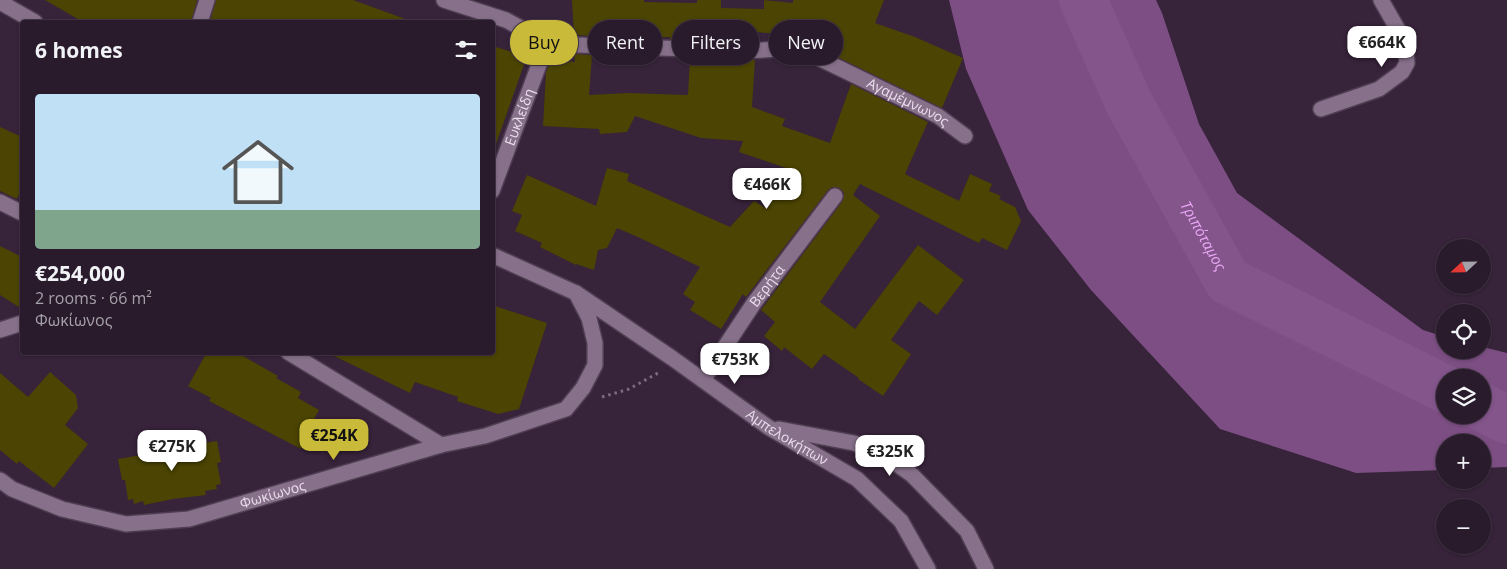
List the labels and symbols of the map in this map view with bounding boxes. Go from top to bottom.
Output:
pin: €664K [1347,26,1417,68]
street label: Αγαμέμνωνος [864,73,954,130]
street label: Ευκλείδη [500,86,538,148]
pin: €466K [732,168,802,210]
water label: Τριπόταμος [1176,197,1231,274]
north arrow [1436,239,1491,294]
street label: Βερήτα [745,260,789,310]
pin: €753K [700,342,770,385]
street label: Αμπελοκήπων [743,404,832,469]
pin: €254K [299,418,369,461]
pin: €275K [137,430,207,472]
pin: €325K [855,434,925,477]
street label: Φωκίωνος [237,475,308,513]

